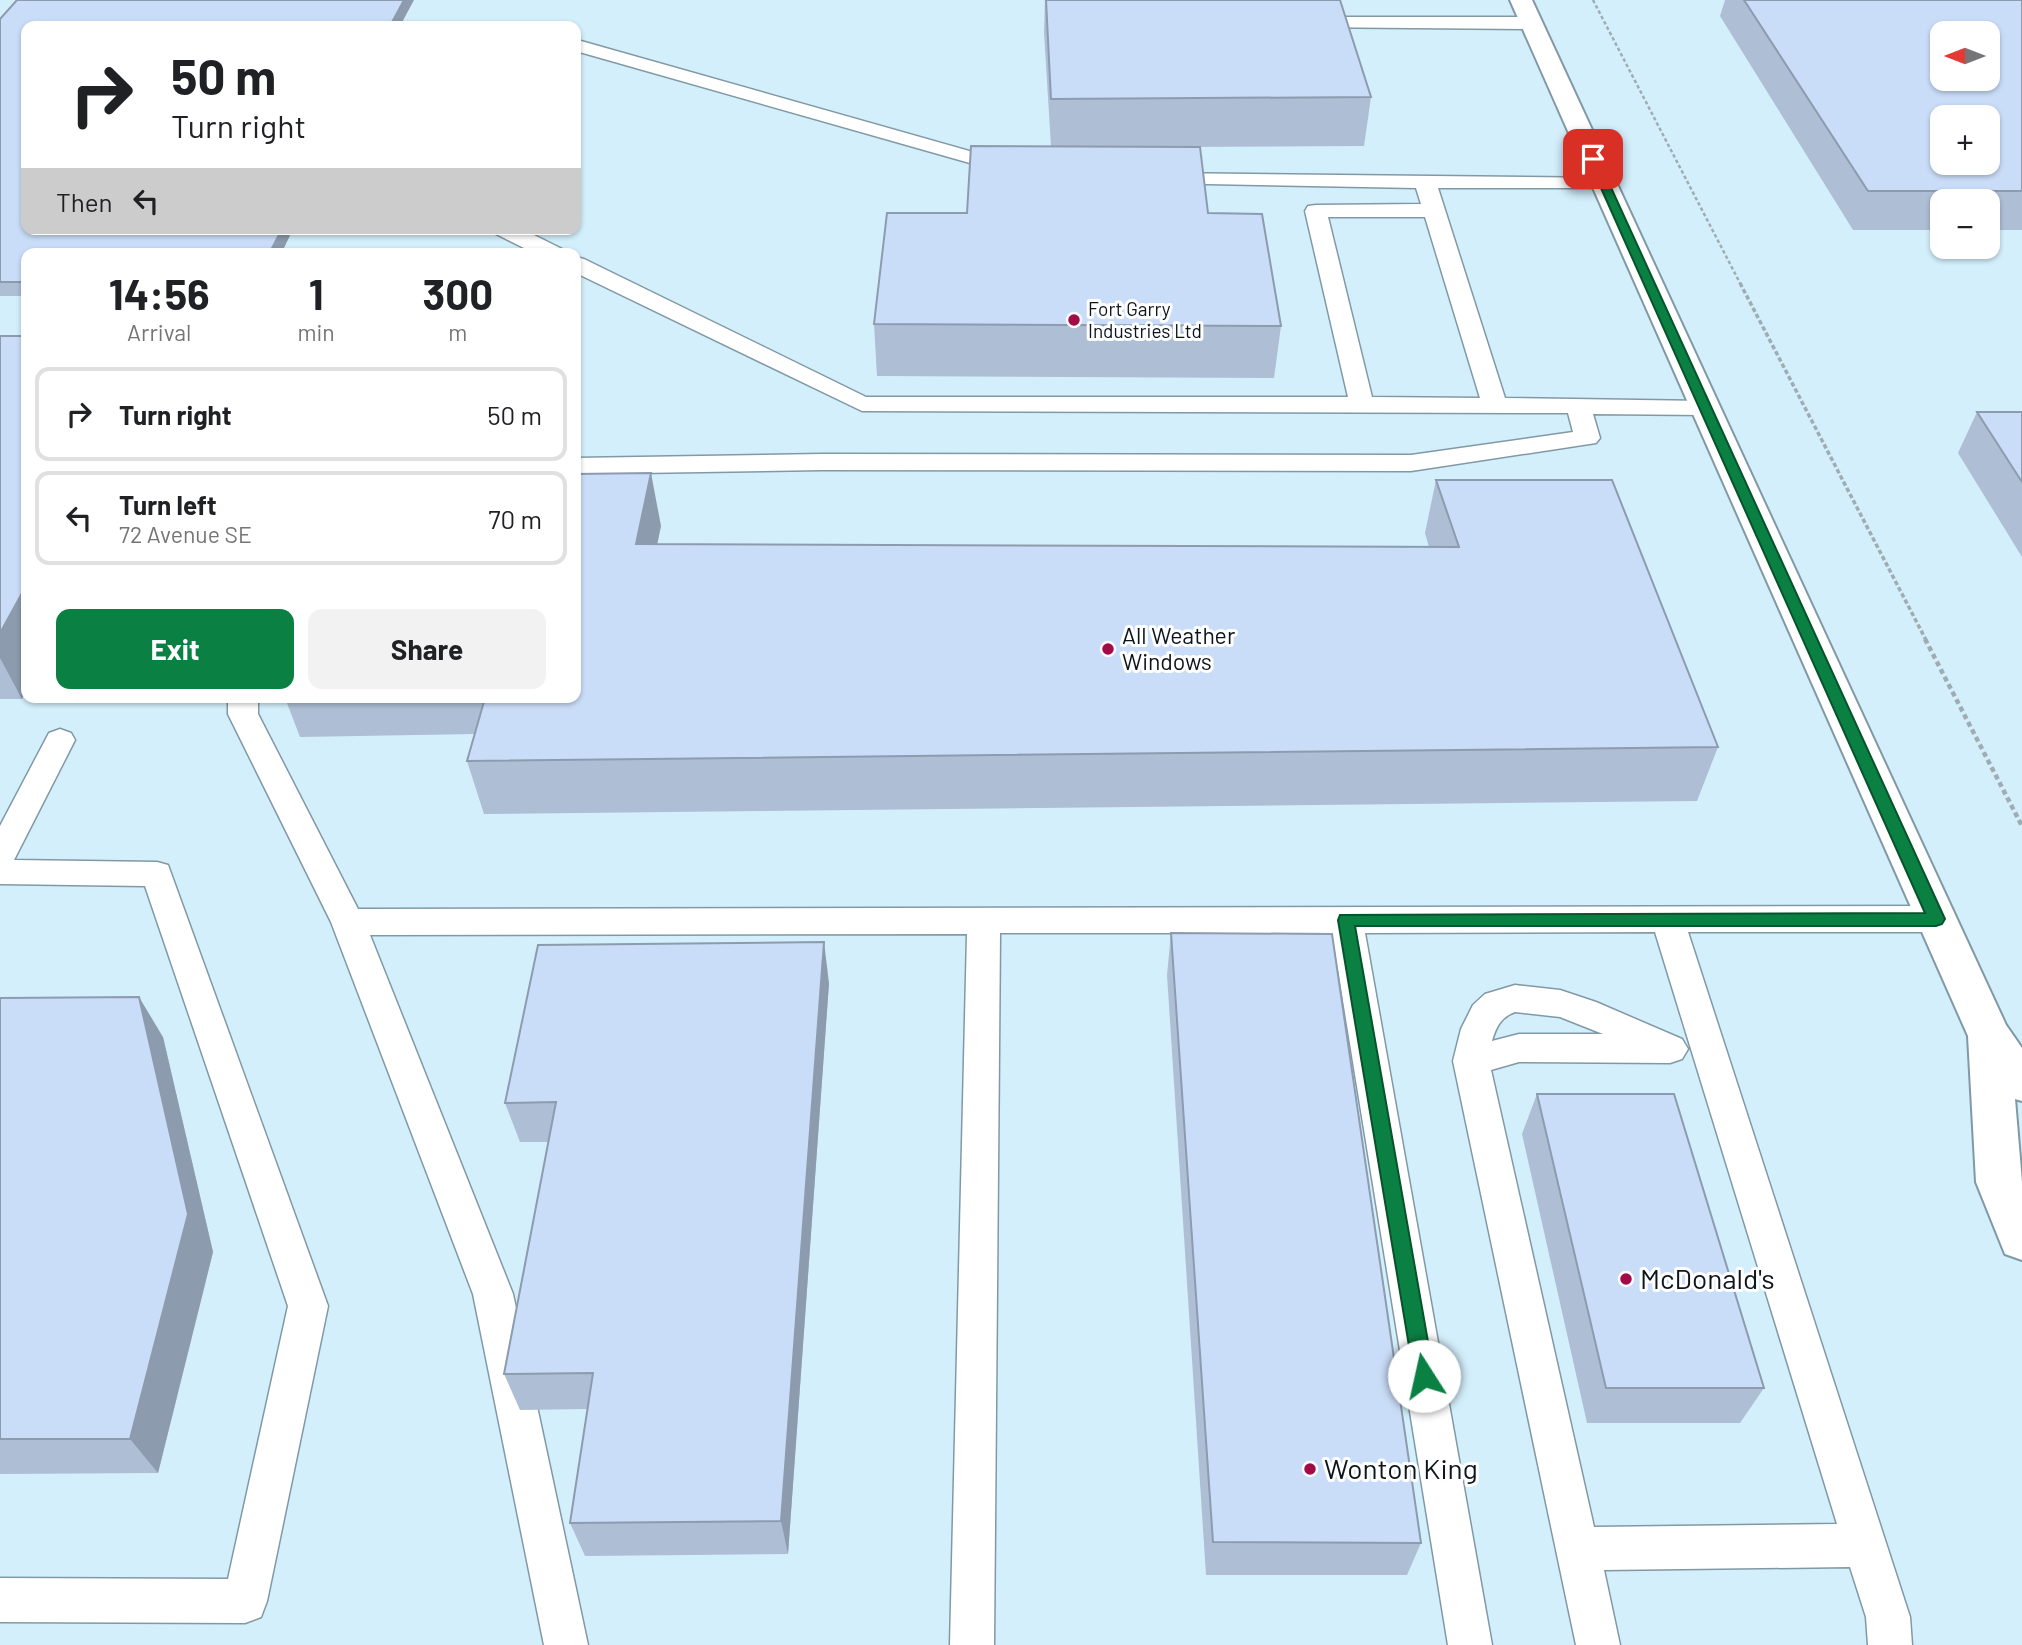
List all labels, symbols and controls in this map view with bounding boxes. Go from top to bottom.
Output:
north arrow [1930,21,2000,91]
map controls [1930,21,2000,259]
text: 50 m [171,46,276,105]
icon: right [56,49,147,140]
button: + [1930,105,2000,175]
text: Turn right [171,106,306,144]
pin [1563,129,1623,189]
icon: arrive [1574,140,1612,178]
icon: left [127,182,165,220]
text: Then [56,186,113,217]
button: − [1930,189,2000,259]
text: 14:56 [109,268,210,318]
text: 1 [309,268,324,318]
text: 300 [423,268,493,318]
place label: Fort Garry Industries Ltd [1088,297,1202,342]
marker: Fort Garry Industries Ltd [1066,312,1082,328]
text: Arrival [127,318,191,346]
text: min [297,318,335,346]
text: m [448,318,467,346]
icon: right [60,395,98,433]
text: Turn right [119,399,232,430]
text: 50 m [487,399,542,430]
text: Turn left [119,489,217,520]
icon: left [60,499,98,537]
text: 70 m [488,503,542,534]
text: 72 Avenue SE [119,520,252,548]
button: Exit [56,609,294,689]
button: Share [308,609,546,689]
place label: All Weather Windows [1122,621,1236,675]
marker: All Weather Windows [1100,641,1116,657]
place label: McDonald's [1640,1261,1775,1295]
marker: McDonald's [1618,1271,1634,1287]
position arrow [1387,1339,1461,1413]
place label: Wonton King [1324,1451,1478,1485]
marker: Wonton King [1302,1461,1318,1477]

